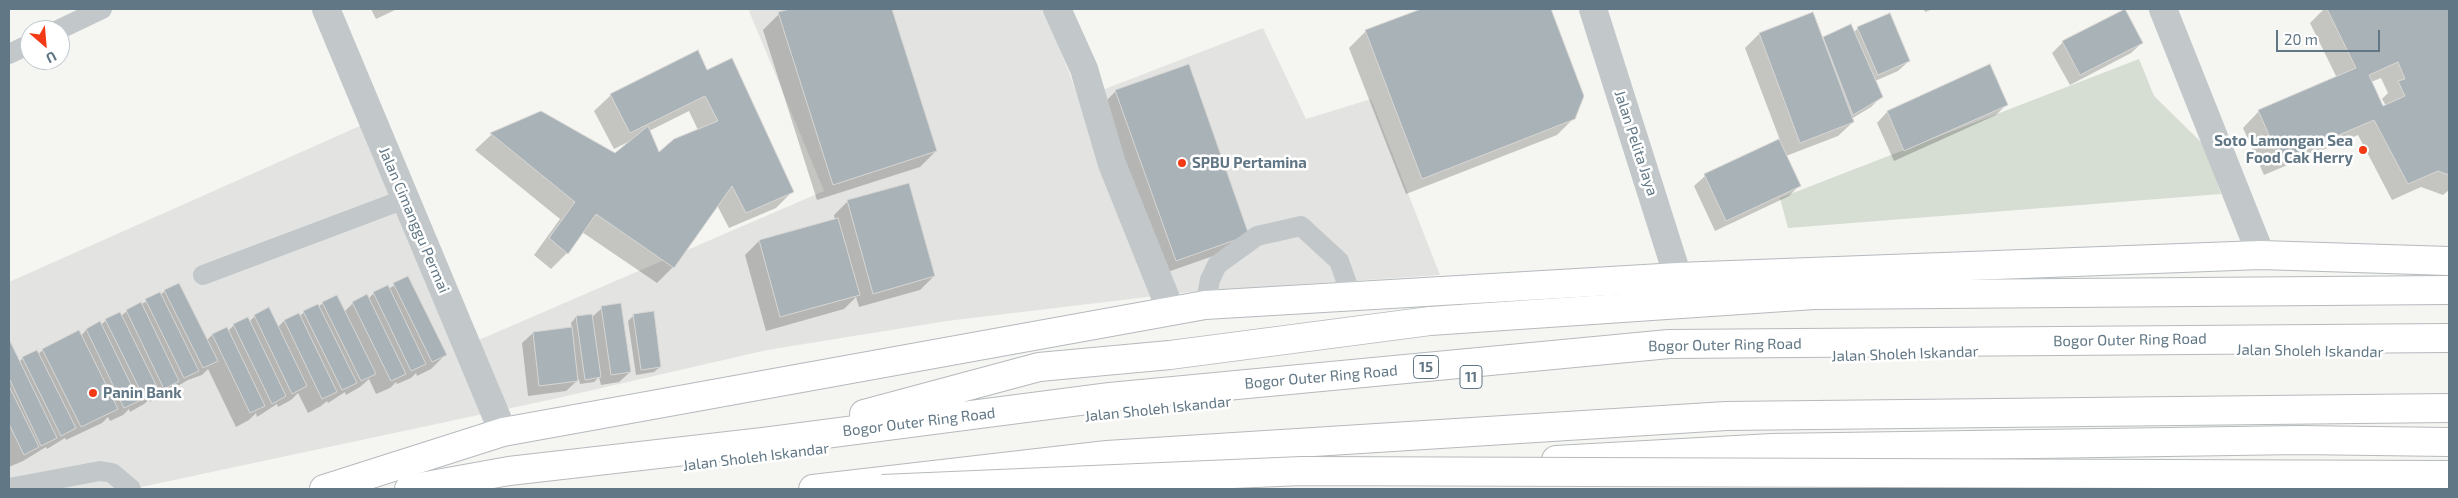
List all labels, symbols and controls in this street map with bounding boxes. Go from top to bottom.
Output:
north arrow [20,20,70,70]
scale bar [2278,20,2382,52]
text: 20 m [2284,30,2318,48]
text: U [43,48,60,68]
street label: Jalan Pelita Jaya [1610,88,1662,198]
place label: Soto Lamongan Sea Food Cak Herry [2214,132,2353,167]
street label: Jalan Cimanggu Permai [375,144,453,296]
marker: Soto Lamongan Sea Food Cak Herry [2357,144,2369,156]
place label: SPBU Pertamina [1192,154,1307,172]
marker: SPBU Pertamina [1176,157,1188,169]
street label: Bogor Outer Ring Road [2053,330,2207,350]
street label: Bogor Outer Ring Road [1648,335,1802,355]
street label: Jalan Sholeh Iskandar [2236,341,2384,361]
street label: Jalan Sholeh Iskandar [1831,342,1979,366]
road number: 15 [1414,356,1438,378]
street label: Bogor Outer Ring Road [1244,361,1398,393]
road number: 11 [1460,366,1482,388]
place label: Panin Bank [103,384,182,402]
marker: Panin Bank [87,387,99,399]
street label: Jalan Sholeh Iskandar [1084,392,1232,426]
street label: Bogor Outer Ring Road [842,404,996,440]
street label: Jalan Sholeh Iskandar [682,439,830,475]

